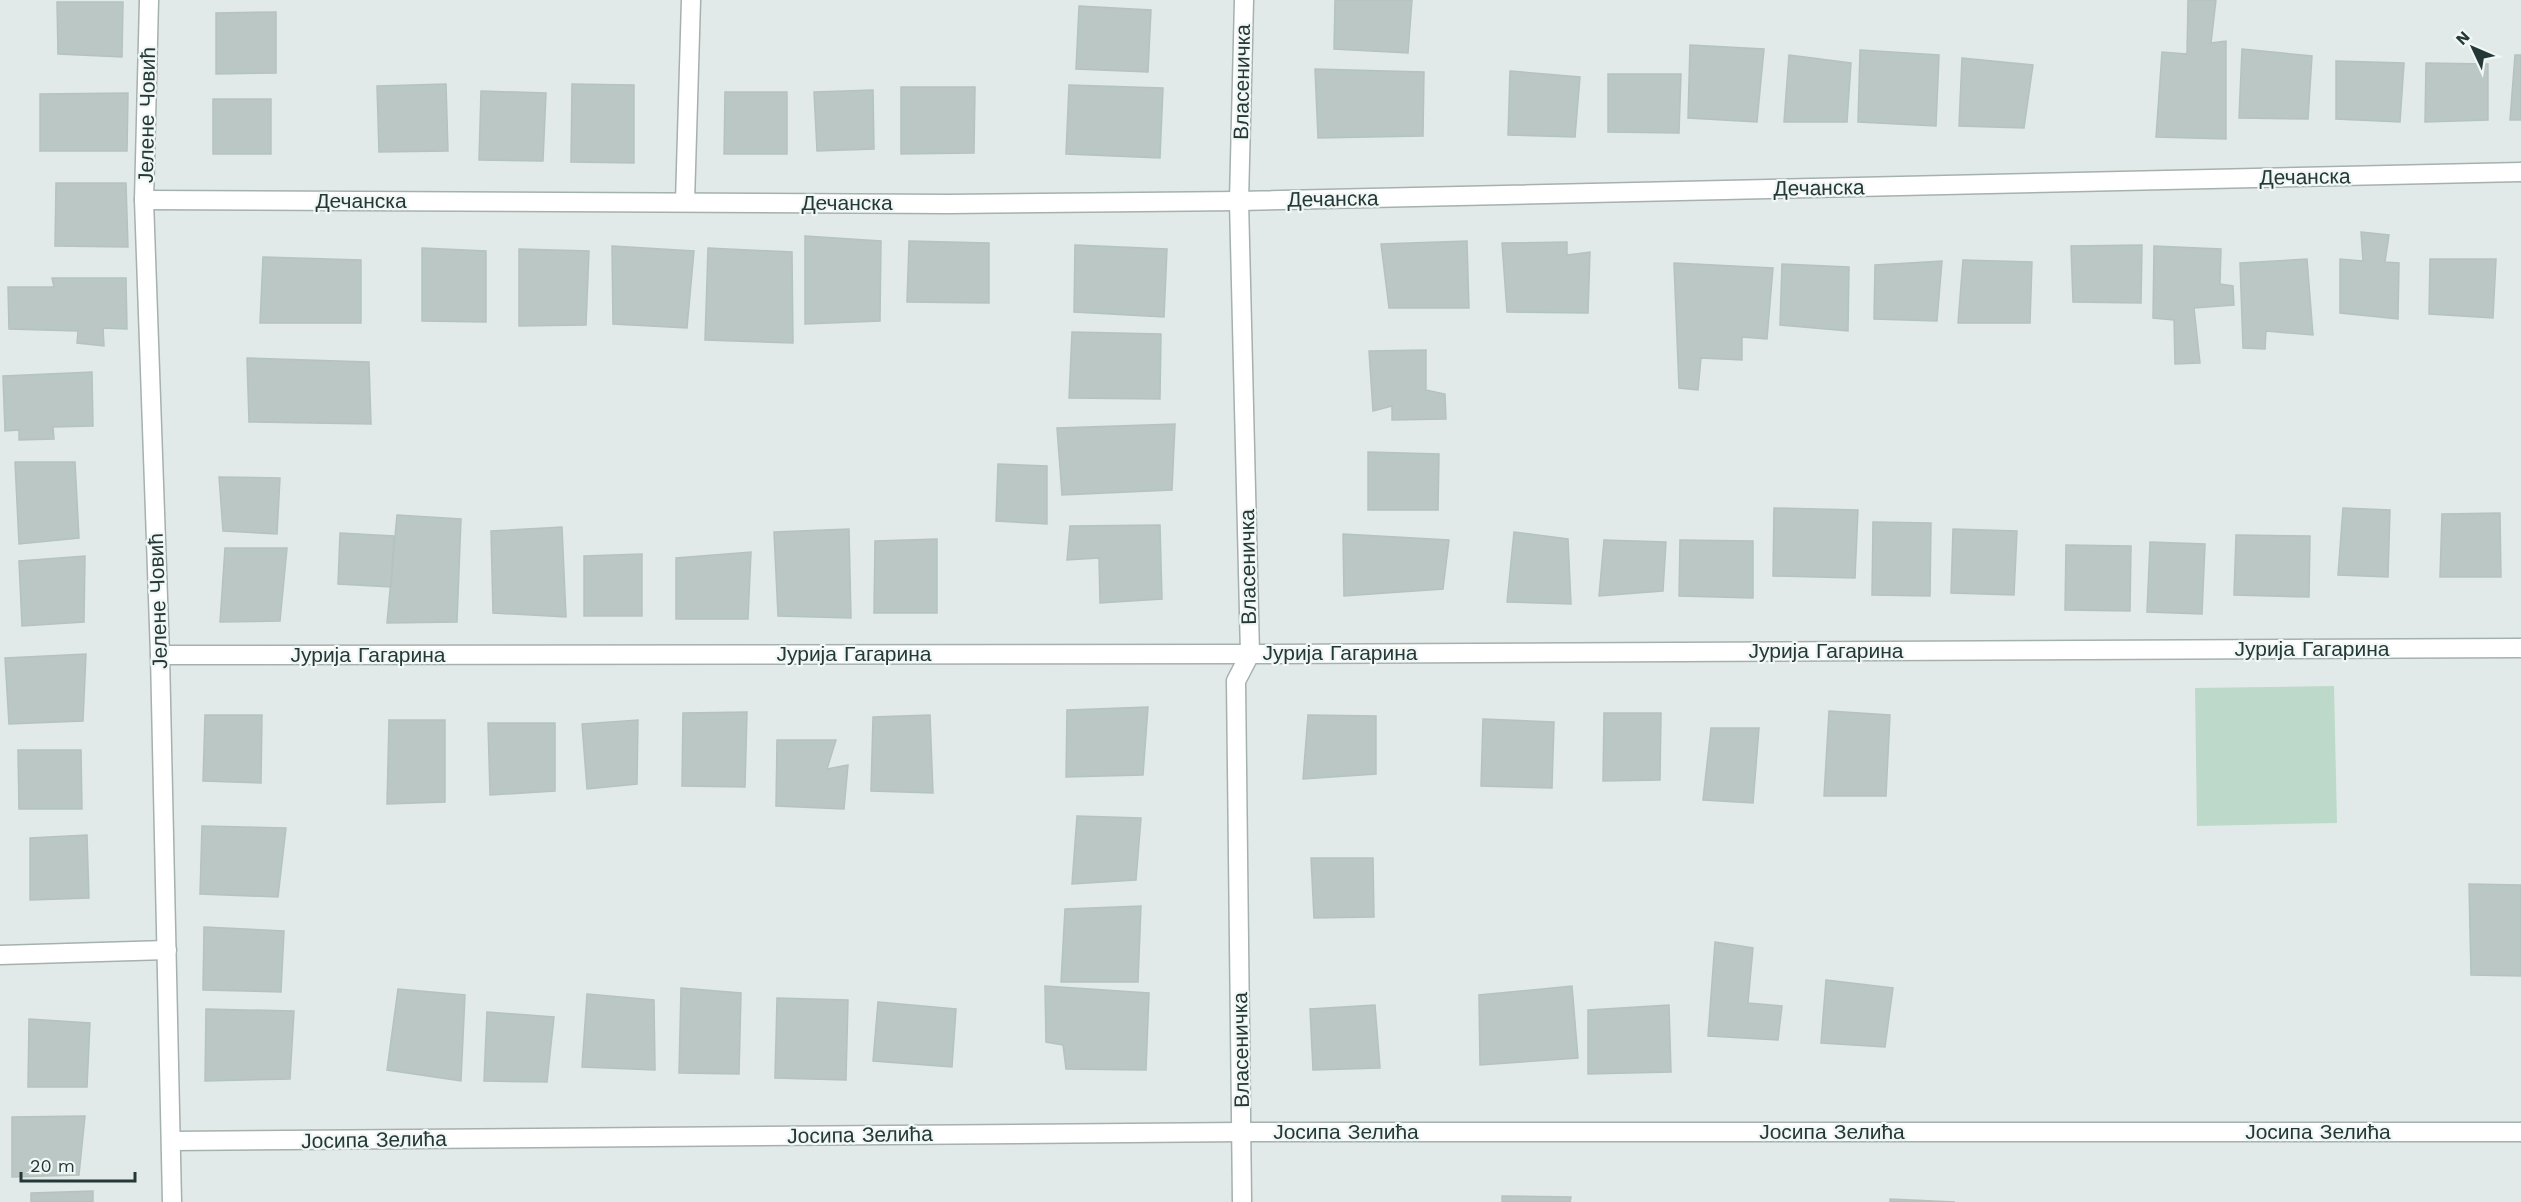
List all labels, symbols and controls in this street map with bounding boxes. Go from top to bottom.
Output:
north arrow [2443,18,2503,78]
street label: Власеничка [1228,24,1255,140]
text: N [2452,27,2474,49]
street label: Јелене Човић [133,47,160,183]
street label: Дечанска [2259,163,2351,190]
street label: Дечанска [1773,174,1865,201]
street label: Дечанска [1287,185,1379,212]
street label: Дечанска [315,188,407,213]
street label: Дечанска [801,190,893,215]
street label: Власеничка [1234,509,1261,625]
street label: Јелене Човић [143,533,172,669]
street label: Јурија Гагарина [2234,636,2390,661]
street label: Јурија Гагарина [1748,638,1904,663]
street label: Јурија Гагарина [1262,640,1418,665]
street label: Јурија Гагарина [776,641,932,666]
street label: Јурија Гагарина [290,642,446,667]
street label: Власеничка [1227,992,1254,1108]
street label: Јосипа Зелића [1273,1119,1419,1144]
street label: Јосипа Зелића [1759,1119,1905,1144]
street label: Јосипа Зелића [2245,1119,2391,1144]
street label: Јосипа Зелића [787,1121,933,1148]
street label: Јосипа Зелића [301,1126,447,1153]
scale bar [21,1145,135,1183]
text: 20 m [30,1155,75,1176]

